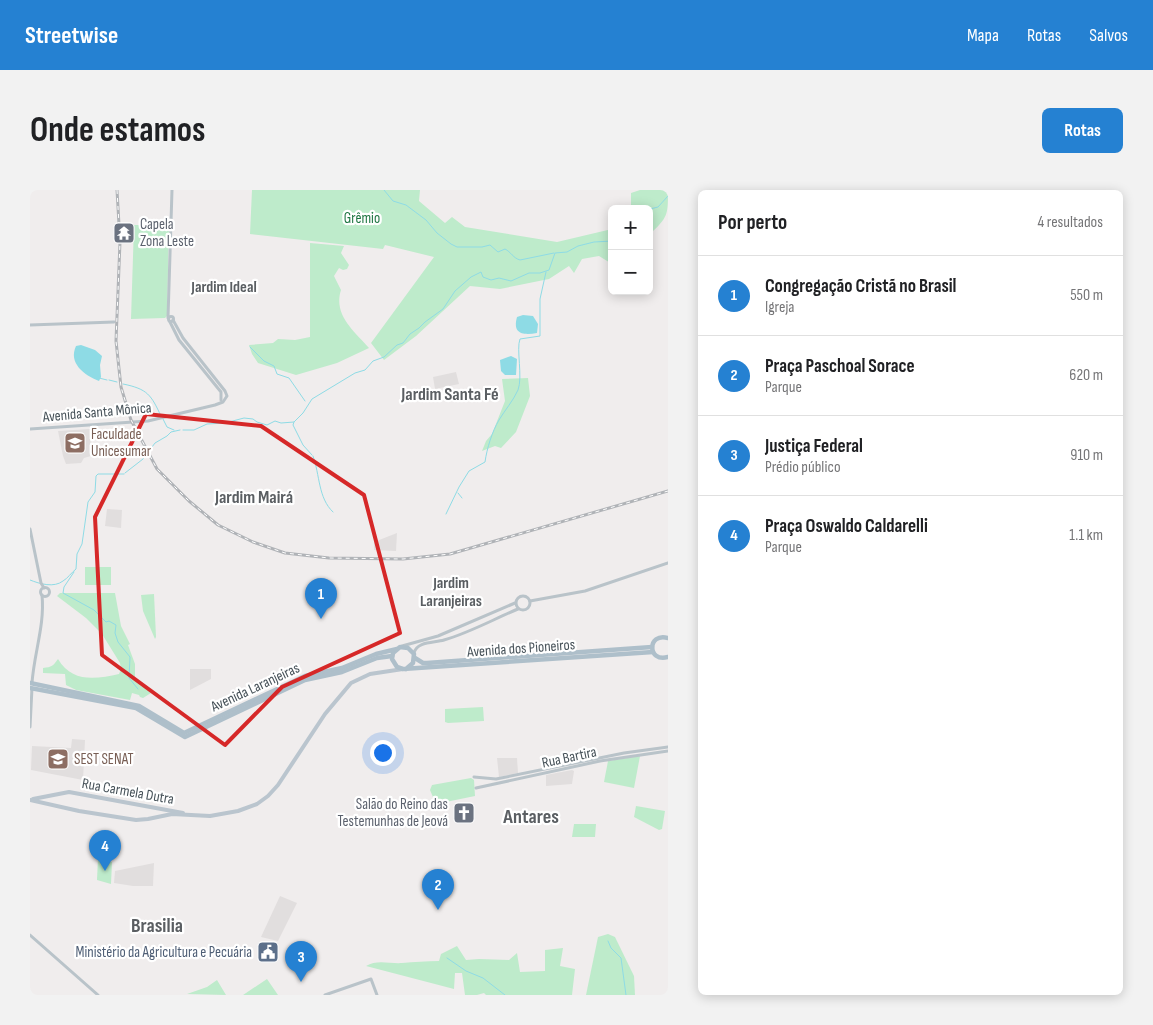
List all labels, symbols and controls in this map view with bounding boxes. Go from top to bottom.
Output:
text: Streetwise [25,21,118,50]
text: Mapa [967,25,999,46]
text: Rotas [1027,25,1061,46]
text: Salvos [1089,25,1128,46]
button: Rotas [1042,108,1123,153]
text: Onde estamos [30,109,206,152]
map controls [608,205,653,295]
button: + [608,205,653,250]
park label: Grêmio [344,209,380,228]
text: Por perto [718,210,787,235]
text: 4 resultados [1038,213,1103,232]
place label: Capela Zona Leste [140,215,194,251]
temple icon: Capela Zona Leste [112,221,136,245]
button: − [608,250,653,295]
text: Congregação Cristã no Brasil [765,275,956,298]
district label: Jardim Ideal [190,278,257,297]
text: 1 [731,286,737,305]
text: 550 m [1070,286,1103,305]
text: Igreja [765,298,794,317]
text: Praça Paschoal Sorace [765,355,915,378]
text: 2 [730,366,738,385]
text: 620 m [1069,366,1103,385]
text: Parque [765,378,802,397]
district label: Jardim Santa Fé [400,384,499,405]
street label: Avenida Santa Mônica [41,398,152,427]
place label: Faculdade Unicesumar [91,425,152,461]
school or university icon: Faculdade Unicesumar [63,431,87,455]
text: Justiça Federal [765,435,863,458]
text: 3 [730,446,738,465]
text: 910 m [1070,446,1103,465]
text: Prédio público [765,458,841,477]
district label: Jardim Mairá [214,487,293,508]
text: Praça Oswaldo Caldarelli [765,515,928,538]
text: 4 [730,526,738,545]
text: 1.1 km [1069,526,1103,545]
text: Parque [765,538,802,557]
district label: Jardim Laranjeiras [420,574,482,611]
pin: 1 [305,578,337,619]
street label: Avenida dos Pioneiros [465,635,576,662]
street label: Avenida Laranjeiras [207,659,303,717]
your location [370,740,396,766]
street label: Rua Bartira [540,742,598,773]
school or university icon: SEST SENAT [46,747,70,771]
place label: SEST SENAT [74,750,134,769]
street label: Rua Carmela Dutra [80,774,176,809]
place label: Salão do Reino das Testemunhas de Jeová [337,795,448,831]
church icon: Salão do Reino das Testemunhas de Jeová [452,801,476,825]
district label: Antares [502,805,559,829]
pin: 4 [89,830,121,871]
pin: 2 [422,869,454,910]
district label: Brasilia [131,914,183,938]
public building icon: Ministério da Agricultura e Pecuária [256,940,280,964]
pin: 3 [285,941,317,982]
place label: Ministério da Agricultura e Pecuária [76,943,252,962]

